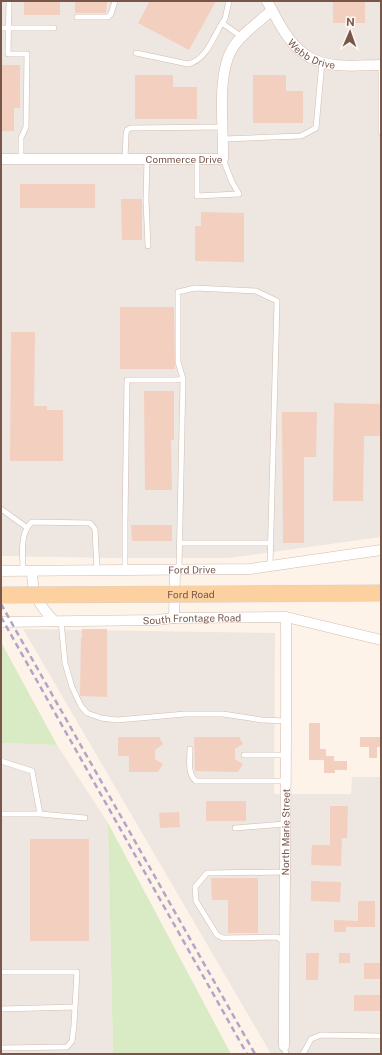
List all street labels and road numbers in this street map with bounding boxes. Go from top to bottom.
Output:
street label: Webb Drive [286,36,336,71]
street label: Commerce Drive [146,153,223,165]
street label: Ford Drive [168,563,216,576]
street label: Ford Road [167,588,215,600]
street label: South Frontage Road [143,611,241,626]
street label: North Marie Street [279,788,292,876]

